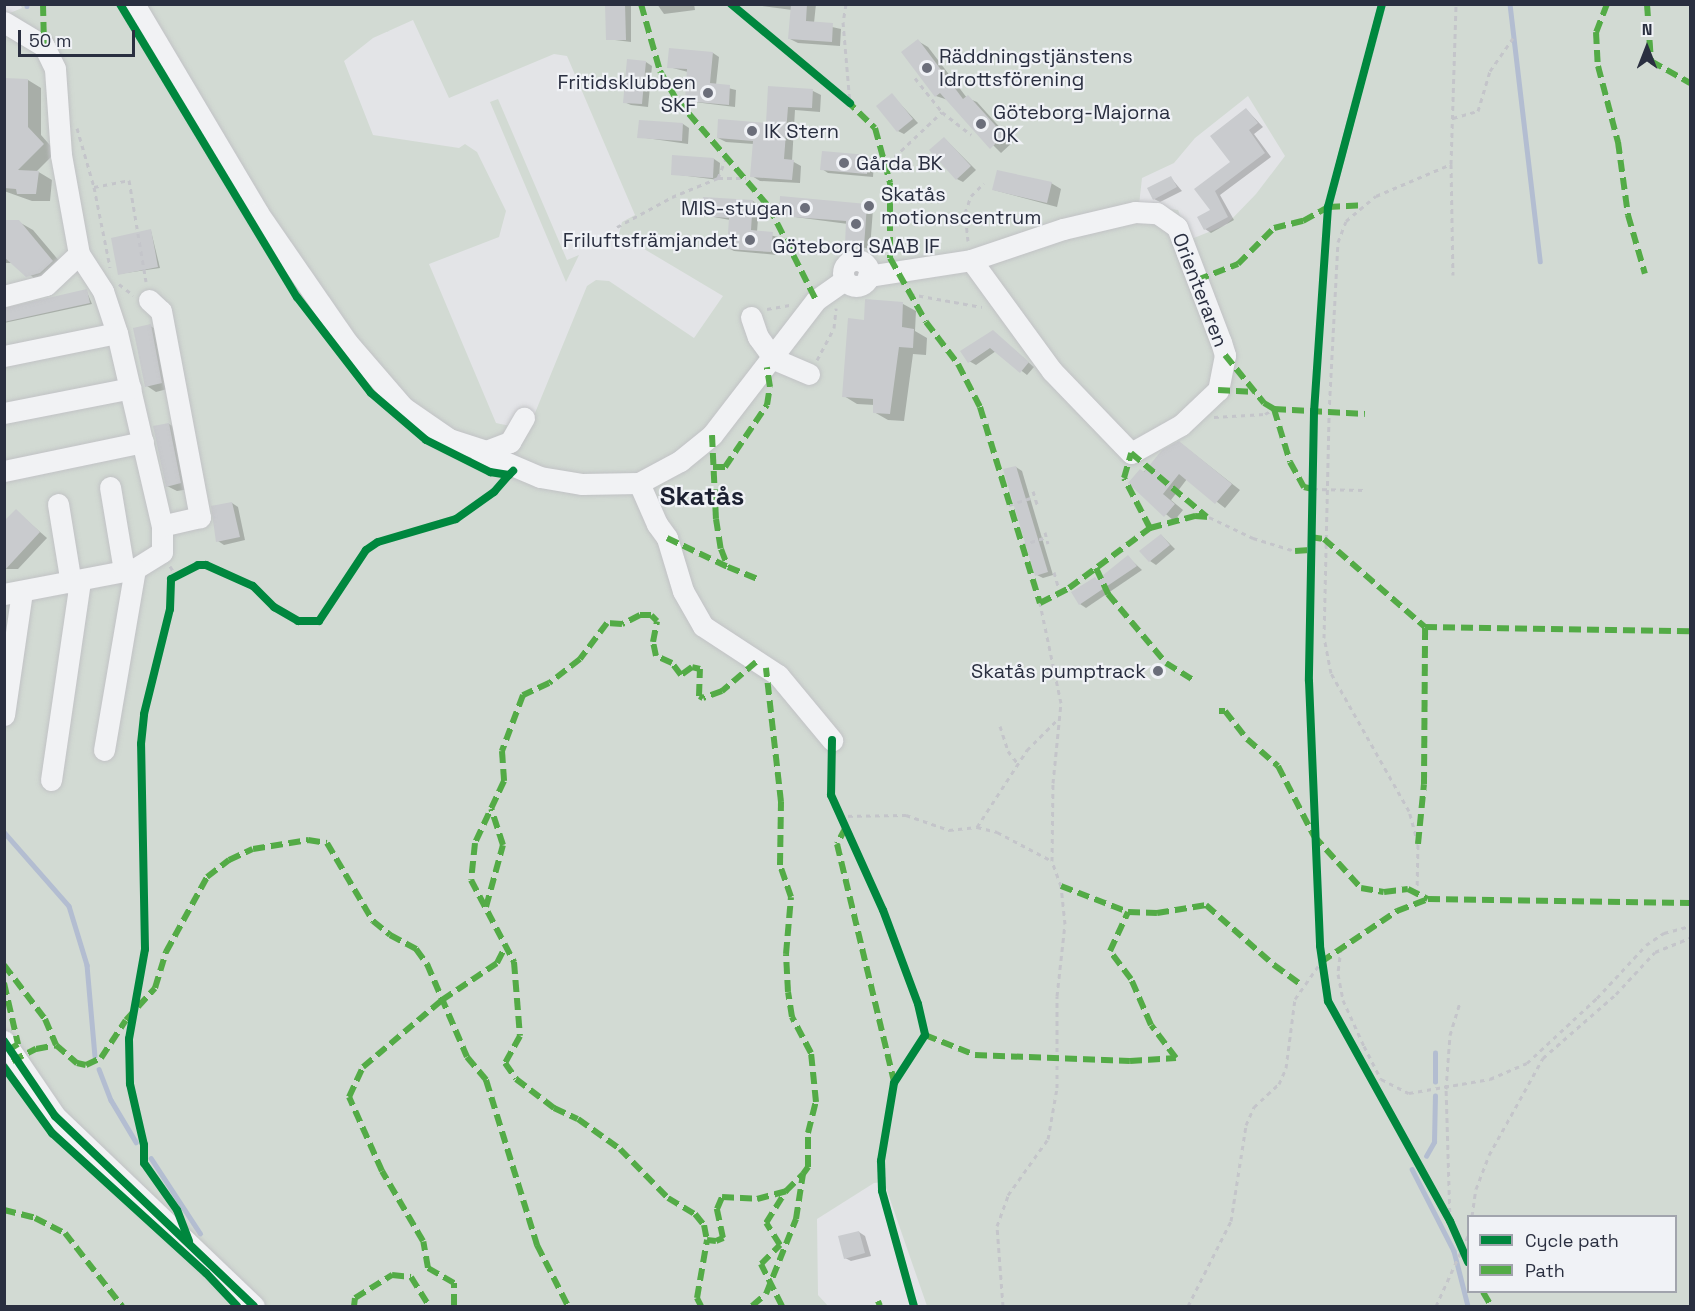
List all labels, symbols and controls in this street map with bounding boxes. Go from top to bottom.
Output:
scale bar [21,18,138,56]
north arrow [1617,18,1677,78]
text: N [1642,19,1652,40]
text: 50 m [29,29,71,52]
place label: Räddningstjänstens Idrottsförening [939,45,1133,92]
marker: Räddningstjänstens Idrottsförening [920,61,934,75]
place label: Fritidsklubben SKF [557,70,696,117]
marker: Fritidsklubben SKF [701,86,715,100]
place label: Göteborg-Majorna OK [993,100,1171,147]
marker: Göteborg-Majorna OK [974,117,988,131]
place label: IK Stern [764,119,839,143]
marker: IK Stern [745,124,759,138]
place label: Gårda BK [856,151,943,175]
marker: Gårda BK [837,156,851,170]
place label: Skatås motionscentrum [881,183,1041,230]
place label: MIS-stugan [681,196,793,220]
marker: Skatås motionscentrum [862,199,876,213]
marker: MIS-stugan [798,201,812,215]
marker: Göteborg SAAB IF [849,217,863,231]
place label: Friluftsfrämjandet [563,228,738,252]
street label: Orienteraren [1167,230,1233,350]
marker: Friluftsfrämjandet [743,233,757,247]
place label: Göteborg SAAB IF [772,234,940,258]
district label: Skatås [660,481,744,513]
place label: Skatås pumptrack [971,659,1146,683]
marker: Skatås pumptrack [1151,664,1165,678]
legend [1467,1215,1677,1293]
text: Cycle path [1525,1229,1619,1252]
text: Path [1525,1259,1565,1282]

